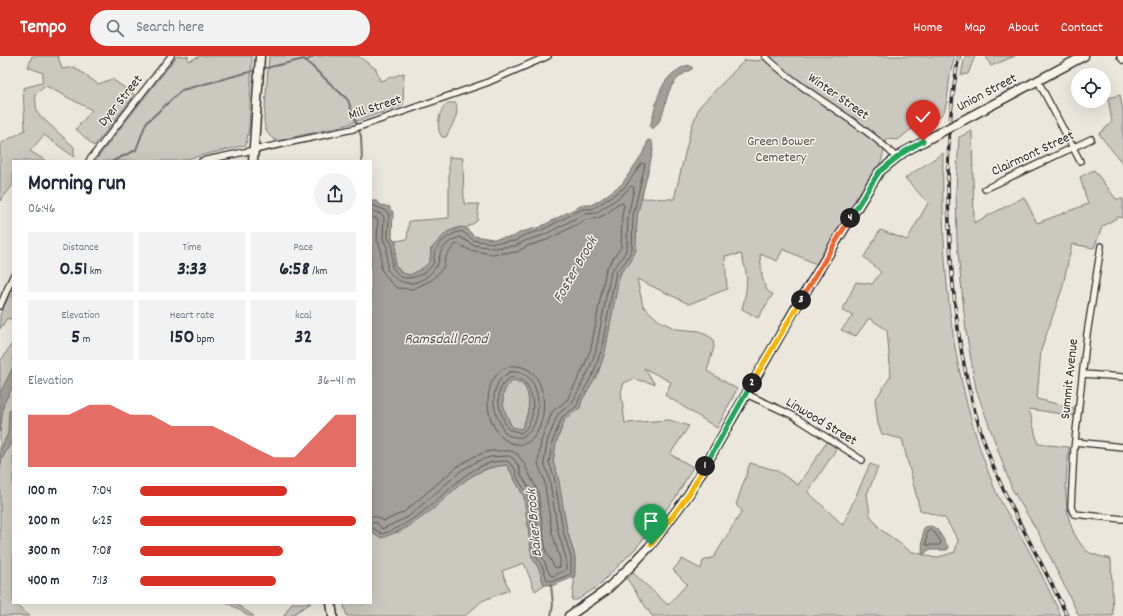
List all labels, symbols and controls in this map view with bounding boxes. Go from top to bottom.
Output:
search box [90,10,370,46]
text: Tempo [20,15,66,42]
icon: search [104,17,126,39]
text: Search here [136,17,204,39]
text: Home [913,18,942,38]
text: Map [964,18,986,38]
text: About [1008,18,1039,38]
text: Contact [1061,18,1103,38]
map controls [1071,68,1111,108]
button: locate [1071,68,1111,108]
street label: Winter Street [803,69,873,125]
street label: Union Street [953,69,1021,117]
street label: Dyer Street [94,71,148,131]
street label: Mill Street [346,90,404,126]
pin [906,100,940,141]
icon: check [912,106,934,128]
street label: Clairmont Street [988,126,1078,182]
park label: Green Bower Cemetery [747,132,816,168]
text: Morning run [28,169,126,200]
button: share [314,173,356,215]
text: 06:46 [28,200,55,219]
pin: 4 [840,208,860,228]
text: 4 [848,210,852,226]
water label: Foster Brook [548,231,605,307]
text: Distance [63,240,99,256]
text: Time [183,240,201,256]
text: Pace [294,240,313,256]
text: 0.51 [59,256,87,284]
text: 3:33 [177,256,207,284]
text: 6:58 [279,256,310,284]
text: km [87,264,102,280]
text: /km [310,264,327,280]
pin: 3 [791,290,811,310]
text: 3 [799,292,803,308]
text: Elevation [62,308,100,324]
text: Heart rate [170,308,214,324]
text: kcal [295,308,312,324]
text: 5 [71,324,80,352]
text: 150 [170,324,194,352]
text: 32 [295,324,312,352]
water label: Ramsdall Pond [404,329,489,351]
text: m [80,332,90,348]
text: bpm [194,332,214,348]
street label: Summit Avenue [1056,338,1084,420]
text: Elevation [28,372,73,391]
text: 36–41 m [317,372,356,391]
pin: 2 [742,373,762,393]
text: 2 [750,375,754,391]
street label: Linwood Street [782,393,860,451]
pin: 1 [695,456,715,476]
text: 1 [704,458,706,474]
text: 100 m [28,482,57,501]
text: 7:04 [92,482,112,501]
water label: Baker Brook [521,486,549,558]
pin [634,504,668,545]
icon: arrive [640,510,662,532]
text: 200 m [28,512,60,531]
text: 6:25 [92,512,112,531]
text: 300 m [28,542,60,561]
text: 7:08 [92,542,111,561]
text: 400 m [28,572,59,591]
text: 7:13 [92,572,108,591]

